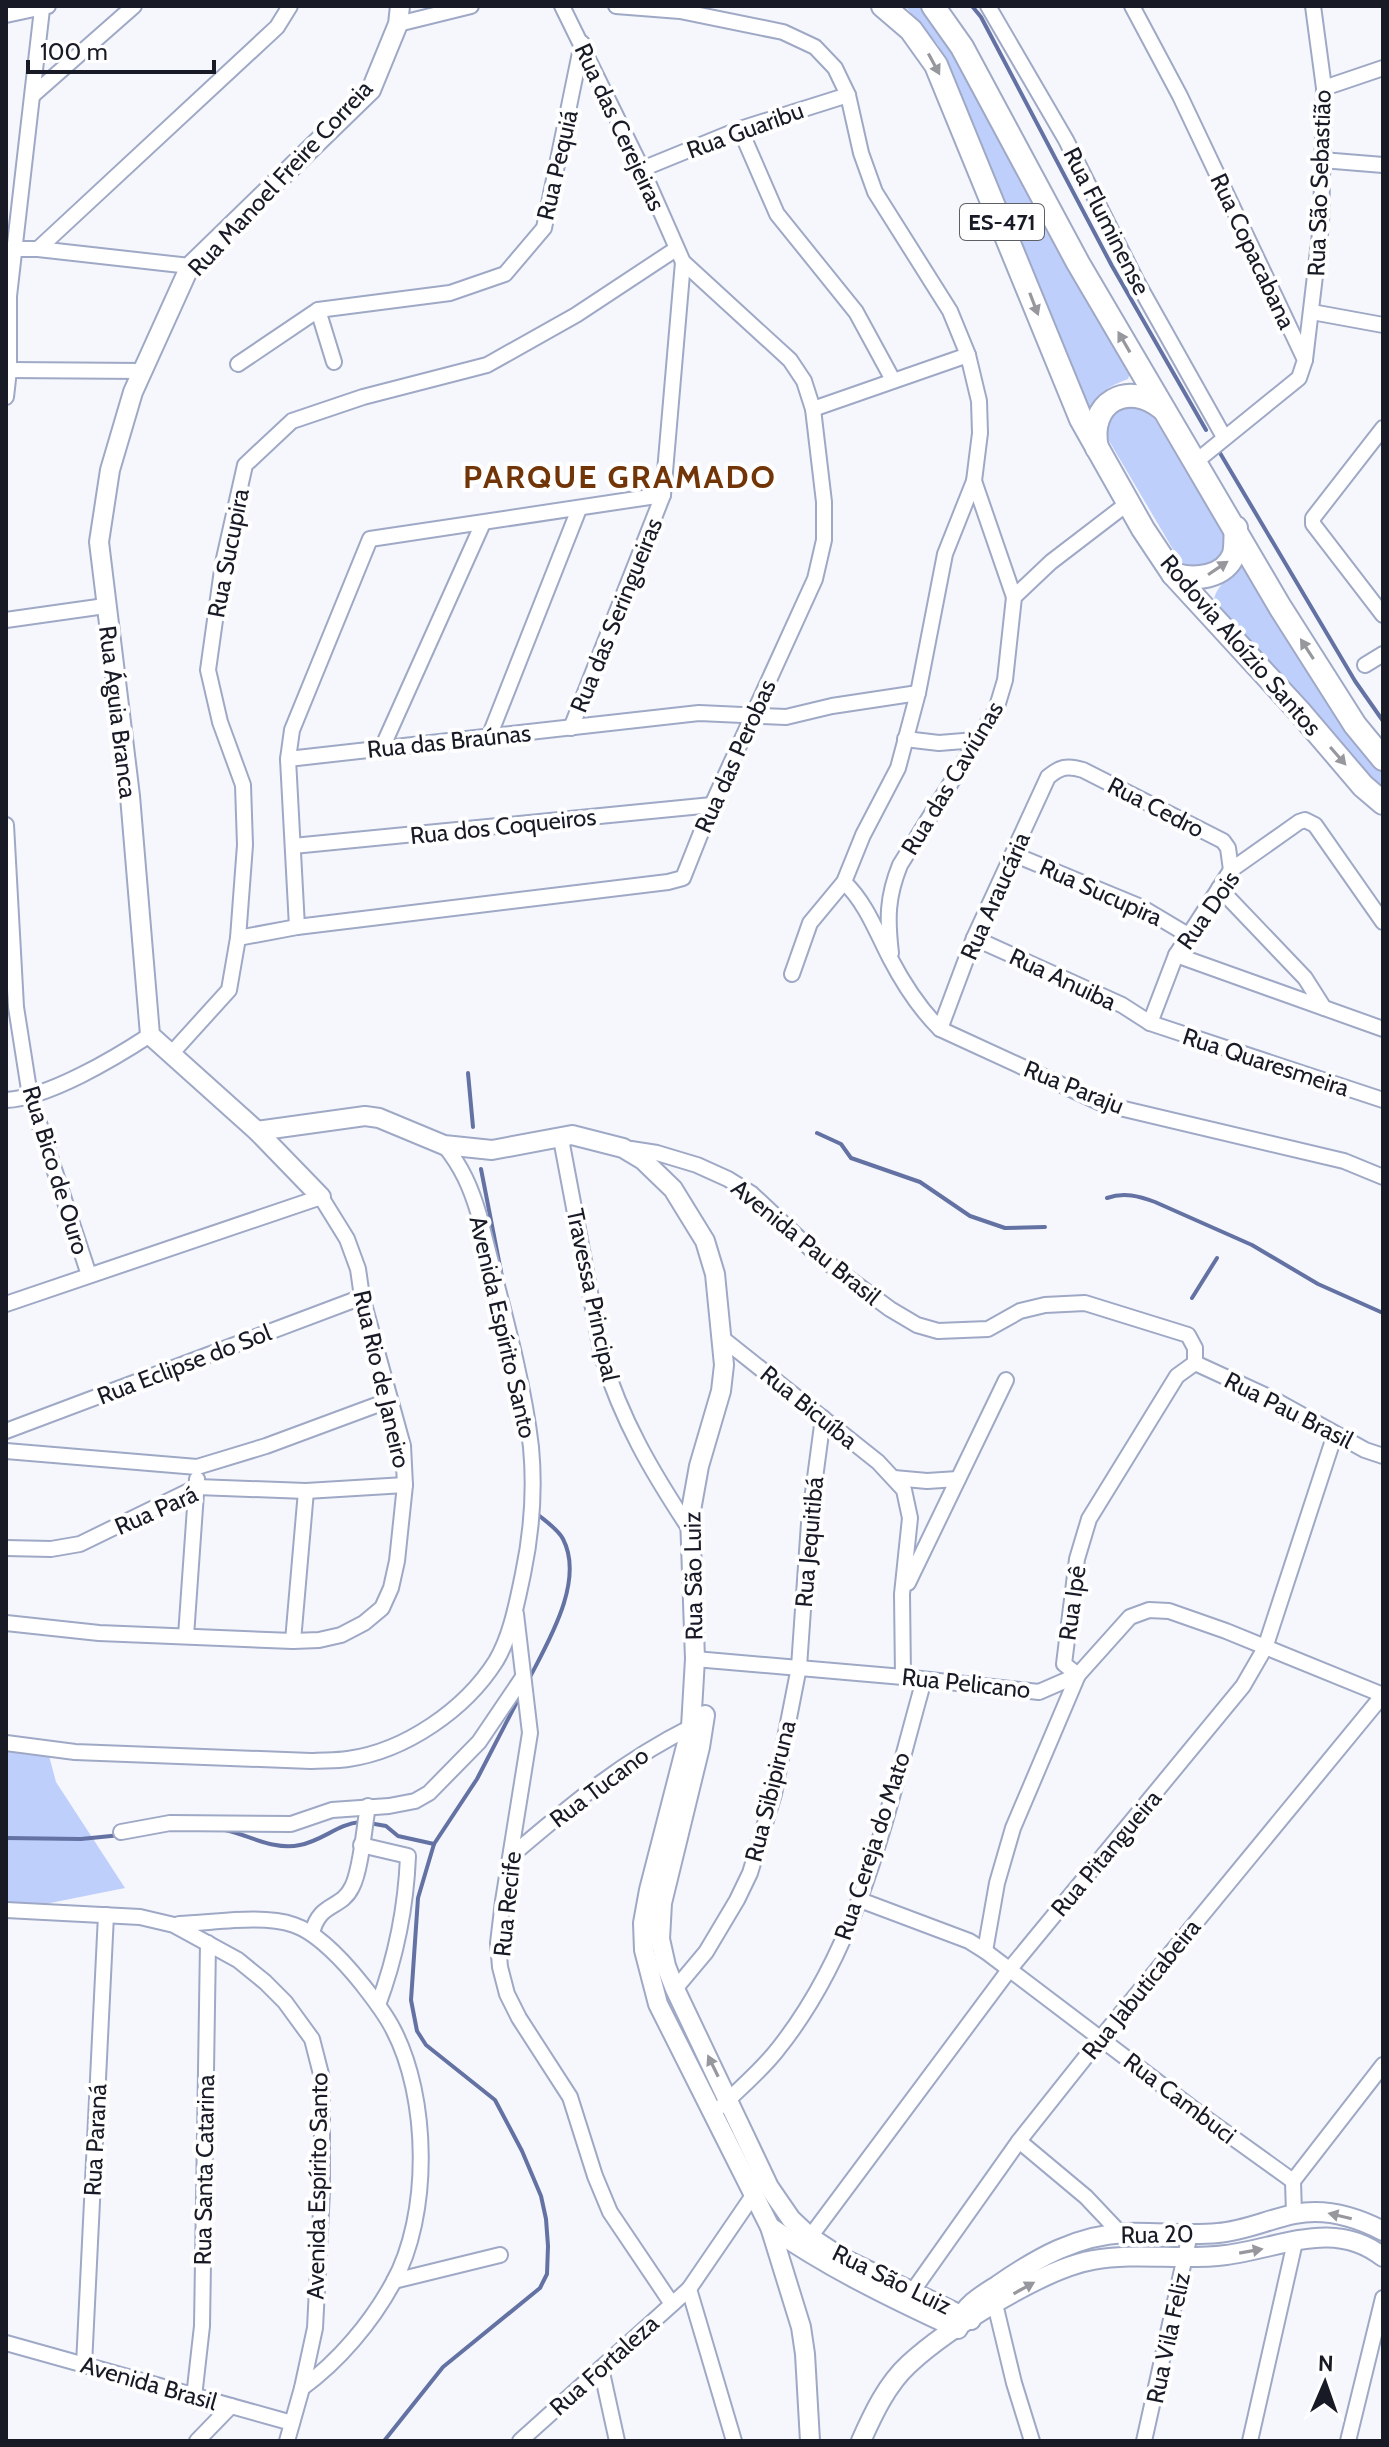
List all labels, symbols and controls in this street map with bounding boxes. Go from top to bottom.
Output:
scale bar [28,24,214,74]
text: 100 m [40,37,108,66]
street label: Rua das Cerejeiras [569,39,672,215]
one-way arrow [927,53,941,75]
street label: Rua Manoel Freire Correia [182,74,379,282]
street label: Rua São Sebastião [1301,89,1337,277]
street label: Rua Guaribu [683,95,807,165]
street label: Rua Pequiá [530,107,584,223]
street label: Rua Fluminense [1057,142,1157,300]
street label: Rua Copacabana [1204,169,1302,334]
road number: ES-471 [960,204,1044,240]
one-way arrow [1028,292,1041,316]
one-way arrow [1117,331,1131,353]
district label: PARQUE GRAMADO [463,457,777,496]
street label: Rua Sucupira [201,485,255,620]
street label: Rua das Seringueiras [564,514,668,716]
street label: Rodovia Aloízio Santos [1154,548,1328,742]
one-way arrow [1207,561,1229,577]
street label: Rua Águia Branca [93,624,143,800]
one-way arrow [1299,639,1314,660]
street label: Rua das Perobas [688,675,782,837]
street label: Rua das Caviúnas [895,696,1009,860]
street label: Rua das Braúnas [366,718,532,764]
one-way arrow [1329,746,1346,766]
street label: Rua Cedro [1103,770,1209,844]
street label: Rua dos Coqueiros [409,802,598,850]
street label: Rua Araucária [954,827,1036,964]
street label: Rua Sucupira [1035,852,1167,932]
street label: Rua Dois [1171,865,1245,955]
street label: Rua Anuiba [1005,942,1121,1017]
street label: Rua Quaresmeira [1179,1021,1353,1103]
street label: Rua Paraju [1020,1054,1128,1120]
street label: Rua Bico de Ouro [17,1082,95,1258]
street label: Avenida Pau Brasil [726,1173,887,1311]
street label: Travessa Principal [561,1206,626,1384]
street label: Avenida Espírito Santo [463,1213,543,1441]
street label: Rua Rio de Janeiro [347,1287,417,1471]
street label: Rua Eclipse do Sol [93,1317,275,1411]
street label: Rua Bicuíba [755,1359,864,1455]
street label: Rua Pau Brasil [1220,1365,1358,1455]
street label: Rua Jequitibá [789,1475,829,1608]
street label: Rua Pará [110,1479,202,1541]
street label: Rua São Luiz [677,1511,709,1641]
street label: Rua Ipê [1052,1564,1092,1642]
street label: Rua Pelicano [900,1662,1032,1704]
street label: Rua Sibipiruna [738,1717,802,1865]
street label: Rua Tucano [544,1741,654,1833]
street label: Rua Cereja do Mato [828,1748,916,1944]
street label: Rua Pitangueira [1045,1783,1168,1922]
street label: Rua Recife [487,1850,527,1958]
street label: Rua Jabuticabeira [1076,1913,1207,2065]
street label: Rua Cambuci [1118,2046,1242,2150]
one-way arrow [706,2054,719,2077]
street label: Avenida Espírito Santo [301,2072,333,2300]
street label: Rua Santa Catarina [188,2074,220,2266]
street label: Rua Paraná [78,2083,112,2197]
one-way arrow [1327,2209,1352,2221]
street label: Rua 20 [1120,2219,1194,2249]
street label: Rua São Luiz [828,2238,956,2320]
one-way arrow [1238,2244,1263,2257]
street label: Rua Vila Feliz [1140,2270,1196,2406]
one-way arrow [1013,2281,1035,2295]
street label: Rua Fortaleza [544,2308,665,2421]
north arrow [1285,2343,1365,2423]
street label: Avenida Brasil [78,2350,221,2416]
text: N [1317,2350,1334,2377]

